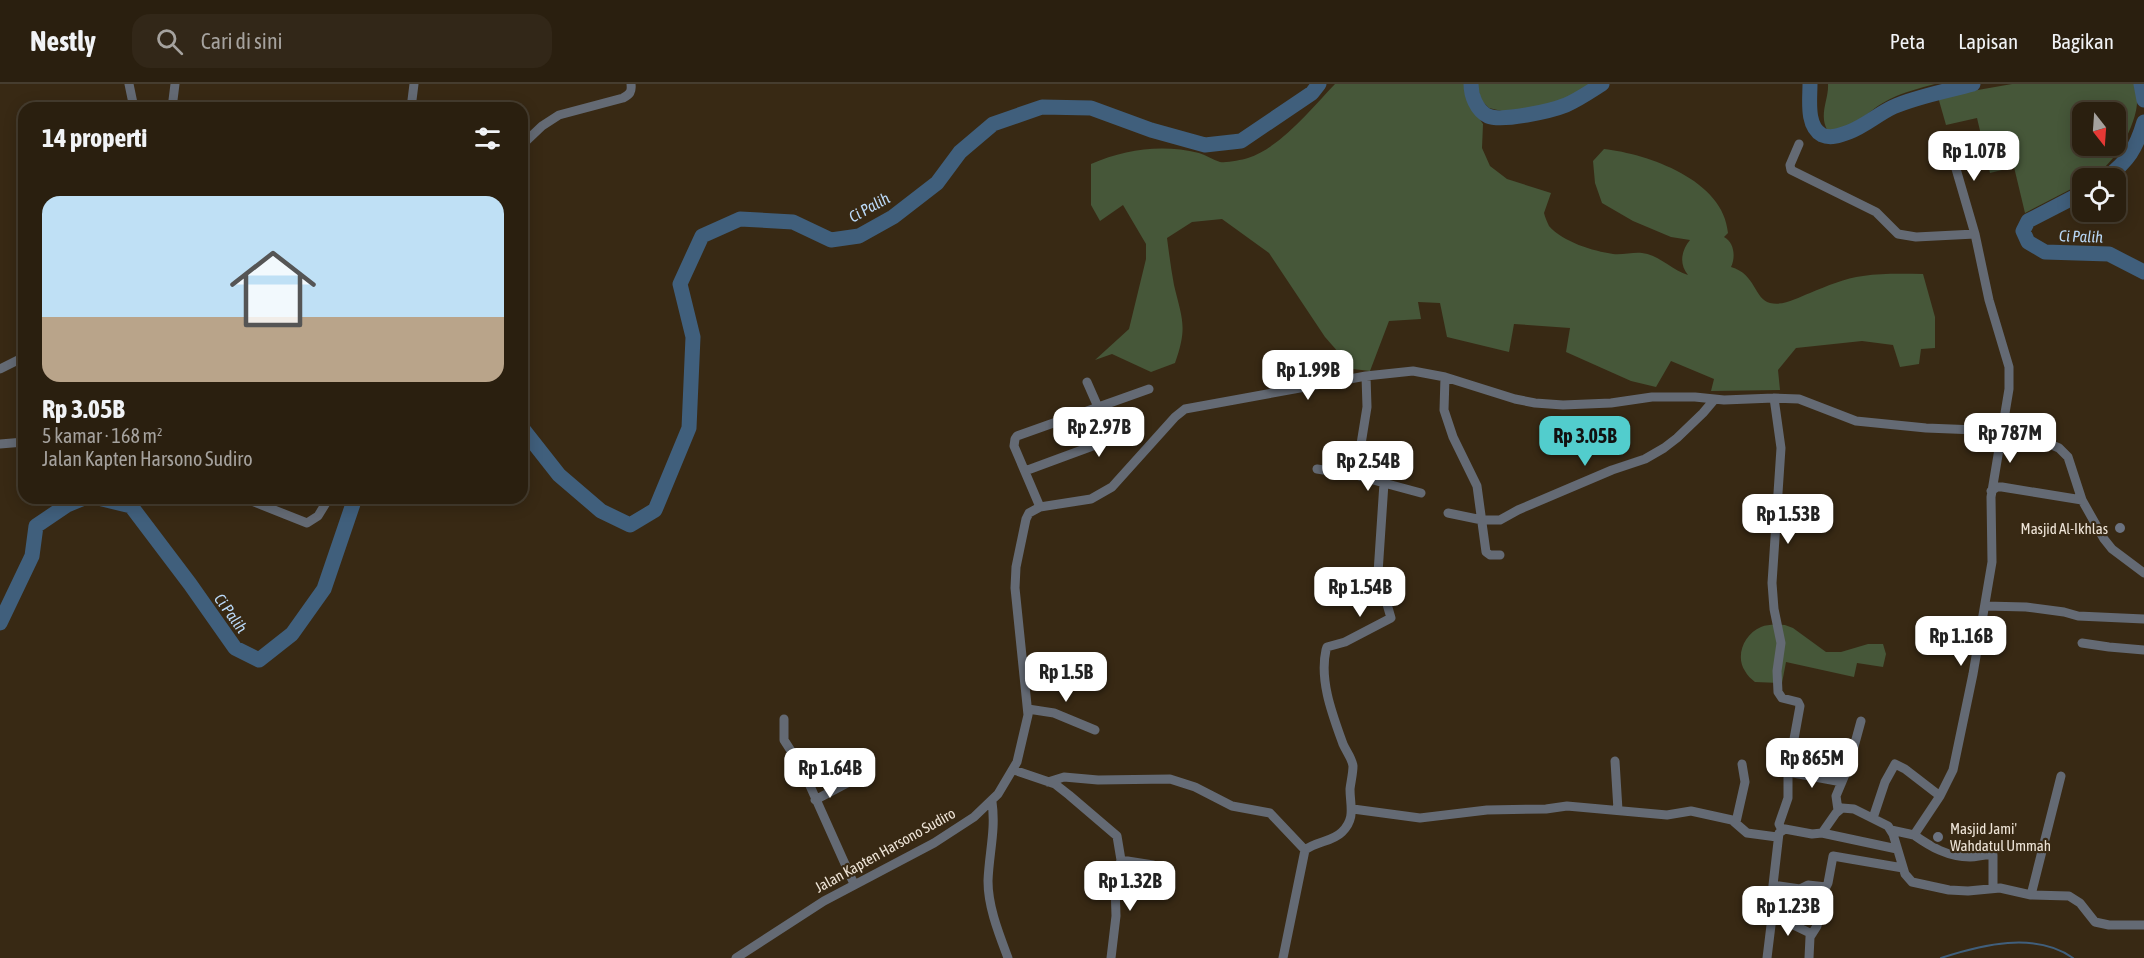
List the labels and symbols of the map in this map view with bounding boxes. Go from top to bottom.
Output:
north arrow [2072,102,2126,156]
pin: Rp 1.07B [1912,131,2036,182]
water label: Ci Palih [845,188,893,226]
water label: Ci Palih [2059,226,2103,246]
pin: Rp 1.99B [1246,350,1370,401]
pin: Rp 2.97B [1037,407,1161,458]
pin: Rp 787M [1955,413,2065,464]
pin: Rp 3.05B [1523,416,1647,467]
pin: Rp 2.54B [1306,441,1430,492]
pin: Rp 1.53B [1726,494,1850,545]
place label: Masjid Al-Ikhlas [2021,520,2108,537]
marker: Masjid Al-Ikhlas [2113,521,2127,535]
pin: Rp 1.54B [1298,567,1422,618]
water label: Ci Palih [211,590,251,636]
pin: Rp 1.16B [1899,616,2023,667]
pin: Rp 1.5B [1011,652,1121,703]
pin: Rp 865M [1757,738,1867,789]
pin: Rp 1.64B [768,748,892,799]
street label: Jalan Kapten Harsono Sudiro [812,804,958,896]
place label: Masjid Jami' Wahdatul Ummah [1950,820,2051,854]
marker: Masjid Jami' Wahdatul Ummah [1931,830,1945,844]
pin: Rp 1.32B [1068,861,1192,912]
pin: Rp 1.23B [1726,886,1850,937]

